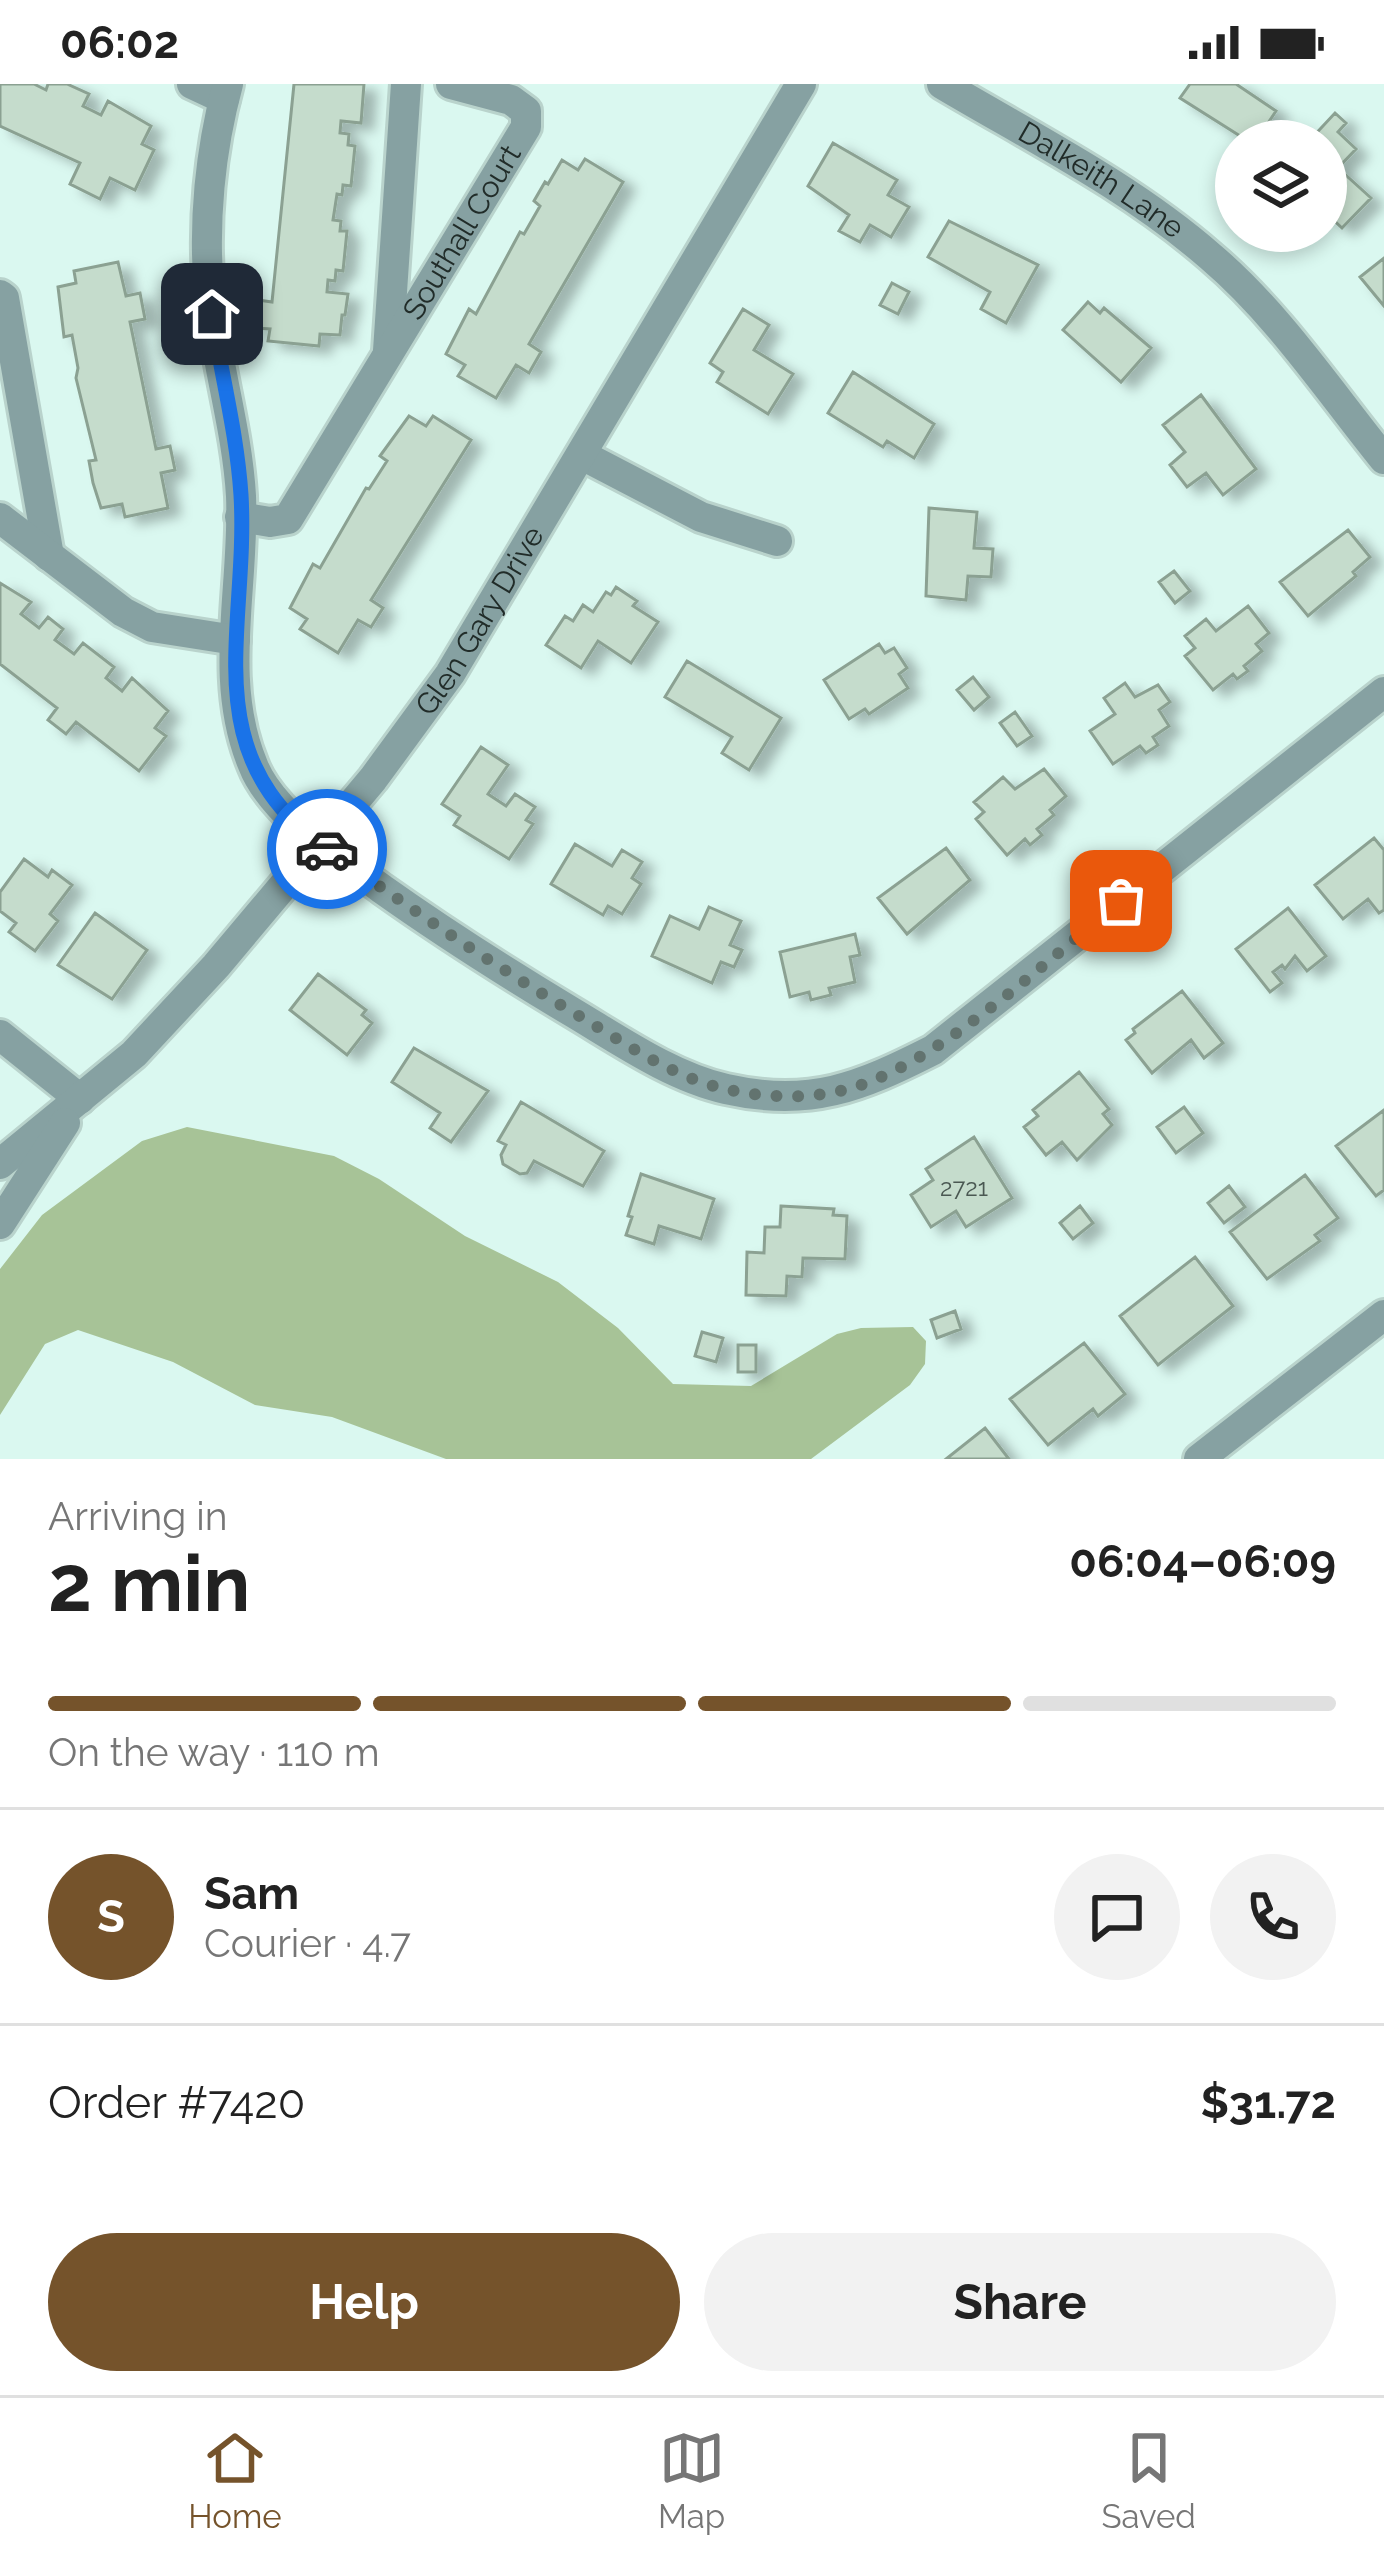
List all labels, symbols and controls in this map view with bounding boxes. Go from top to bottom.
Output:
text: 06:02 [60,16,179,69]
street label: Dalkeith Lane [1013,114,1191,245]
map controls [1215,120,1347,252]
button: layers [1215,120,1347,252]
street label: Southall Court [395,138,528,326]
pin [161,263,263,365]
icon: home [179,281,245,347]
street label: Glen Gary Drive [408,520,551,722]
courier [267,789,387,909]
icon: car [294,816,360,882]
pin [1070,850,1172,952]
icon: bag [1088,868,1154,934]
house number: 2721 [940,1173,988,1202]
text: Arriving in [48,1493,228,1539]
text: 06:04–06:09 [1069,1535,1336,1588]
text: 2 min [48,1538,250,1629]
text: On the way · 110 m [48,1729,380,1775]
button: chat [1054,1854,1180,1980]
button: phone [1210,1854,1336,1980]
text: Sam [204,1867,299,1920]
text: S [97,1890,125,1943]
text: Courier · 4.7 [204,1920,411,1966]
text: Order #7420 [48,2076,305,2129]
text: $31.72 [1201,2076,1336,2129]
button: Help [48,2233,680,2371]
button: Share [704,2233,1336,2371]
tab: Home [188,2425,282,2536]
tab: Map [658,2425,725,2536]
tab: Saved [1101,2425,1196,2536]

